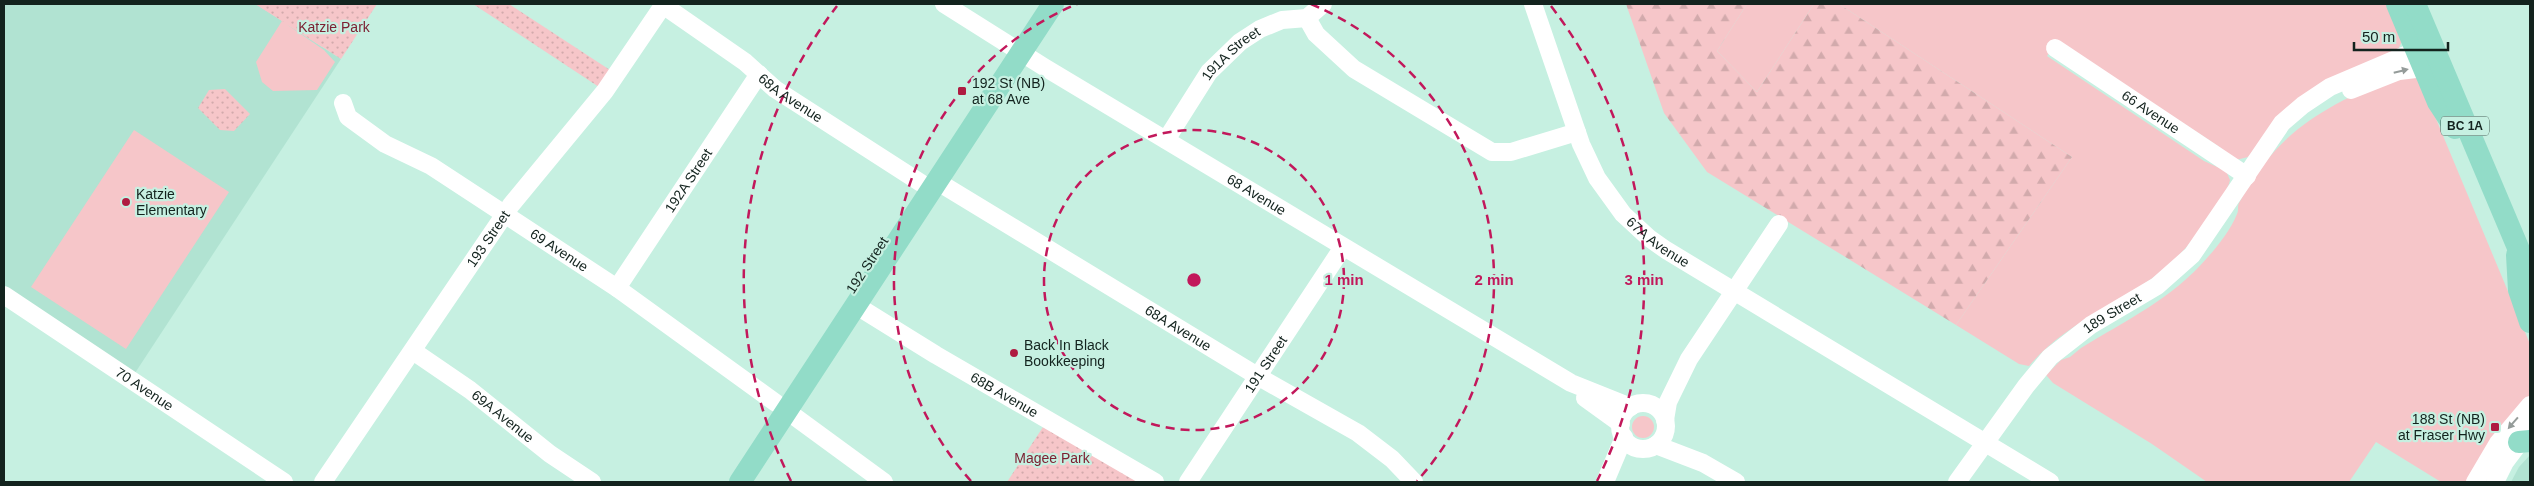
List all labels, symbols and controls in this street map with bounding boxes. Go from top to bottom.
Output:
park label: Katzie Park [298,19,371,35]
scale bar [2354,20,2448,52]
street label: 191A Street [1198,23,1263,83]
text: 50 m [2362,28,2395,45]
one-way arrow [2393,67,2408,75]
street label: 68A Avenue [755,70,826,126]
place label: 192 St (NB) at 68 Ave [972,75,1045,107]
marker: 192 St (NB) at 68 Ave [956,85,968,97]
street label: 66 Avenue [2119,87,2183,137]
road number: BC 1A [2441,116,2489,136]
street label: 192A Street [661,145,715,215]
street label: 68 Avenue [1224,171,1289,218]
place label: Katzie Elementary [136,186,207,218]
marker: Katzie Elementary [120,196,132,208]
street label: 193 Street [463,207,513,270]
street label: 67A Avenue [1623,213,1693,270]
street label: 69 Avenue [527,225,591,275]
street label: 192 Street [843,233,891,296]
centre of rings [1185,271,1203,289]
text: 1 min [1324,271,1364,288]
text: 2 min [1474,271,1514,288]
text: 3 min [1624,271,1664,288]
street label: 189 Street [2080,289,2144,336]
street label: 68A Avenue [1142,302,1214,354]
street label: 191 Street [1241,333,1290,396]
place label: Back In Black Bookkeeping [1024,337,1110,369]
marker: Back In Black Bookkeeping [1008,347,1020,359]
street label: 70 Avenue [113,364,177,414]
street label: 68B Avenue [968,369,1041,421]
street label: 69A Avenue [469,387,537,446]
place label: 188 St (NB) at Fraser Hwy [2398,411,2485,443]
one-way arrow [2508,417,2519,430]
marker: 188 St (NB) at Fraser Hwy [2489,421,2501,433]
park label: Magee Park [1014,450,1091,466]

